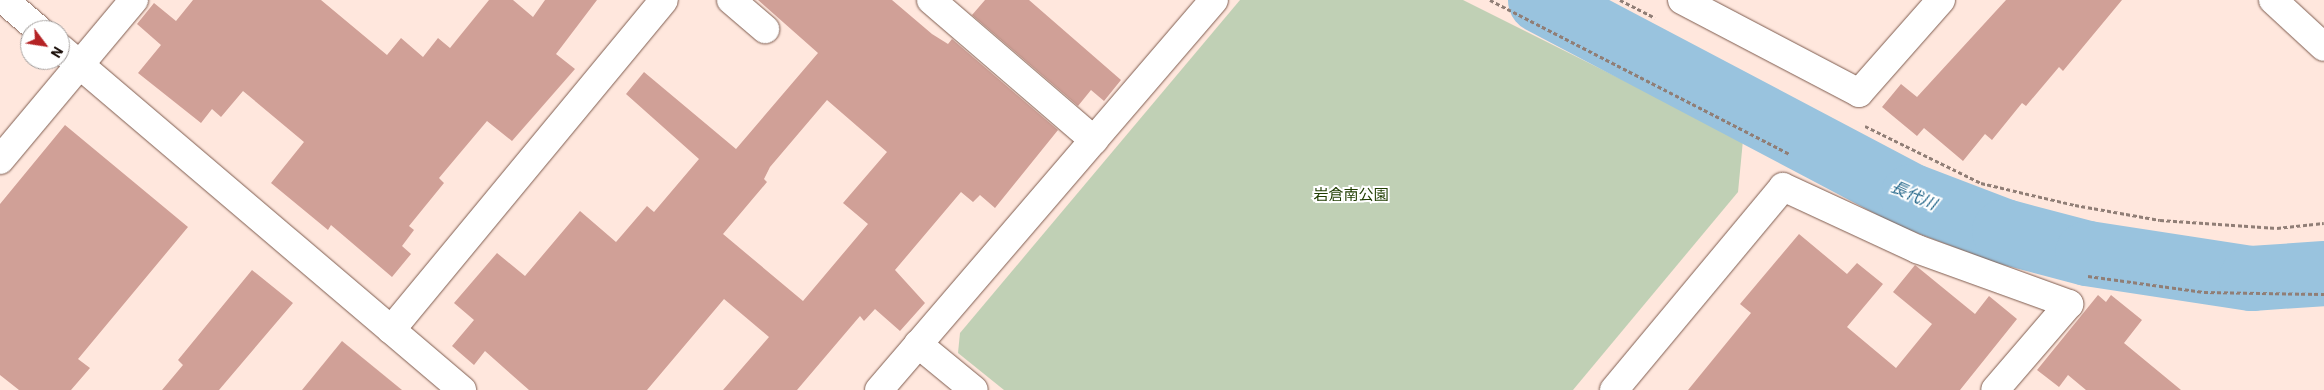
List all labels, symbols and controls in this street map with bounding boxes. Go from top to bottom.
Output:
north arrow [20,20,70,70]
text: N [47,43,67,61]
water label: 長代川 [1888,176,1940,214]
park label: 岩倉南公園 [1314,186,1388,204]

